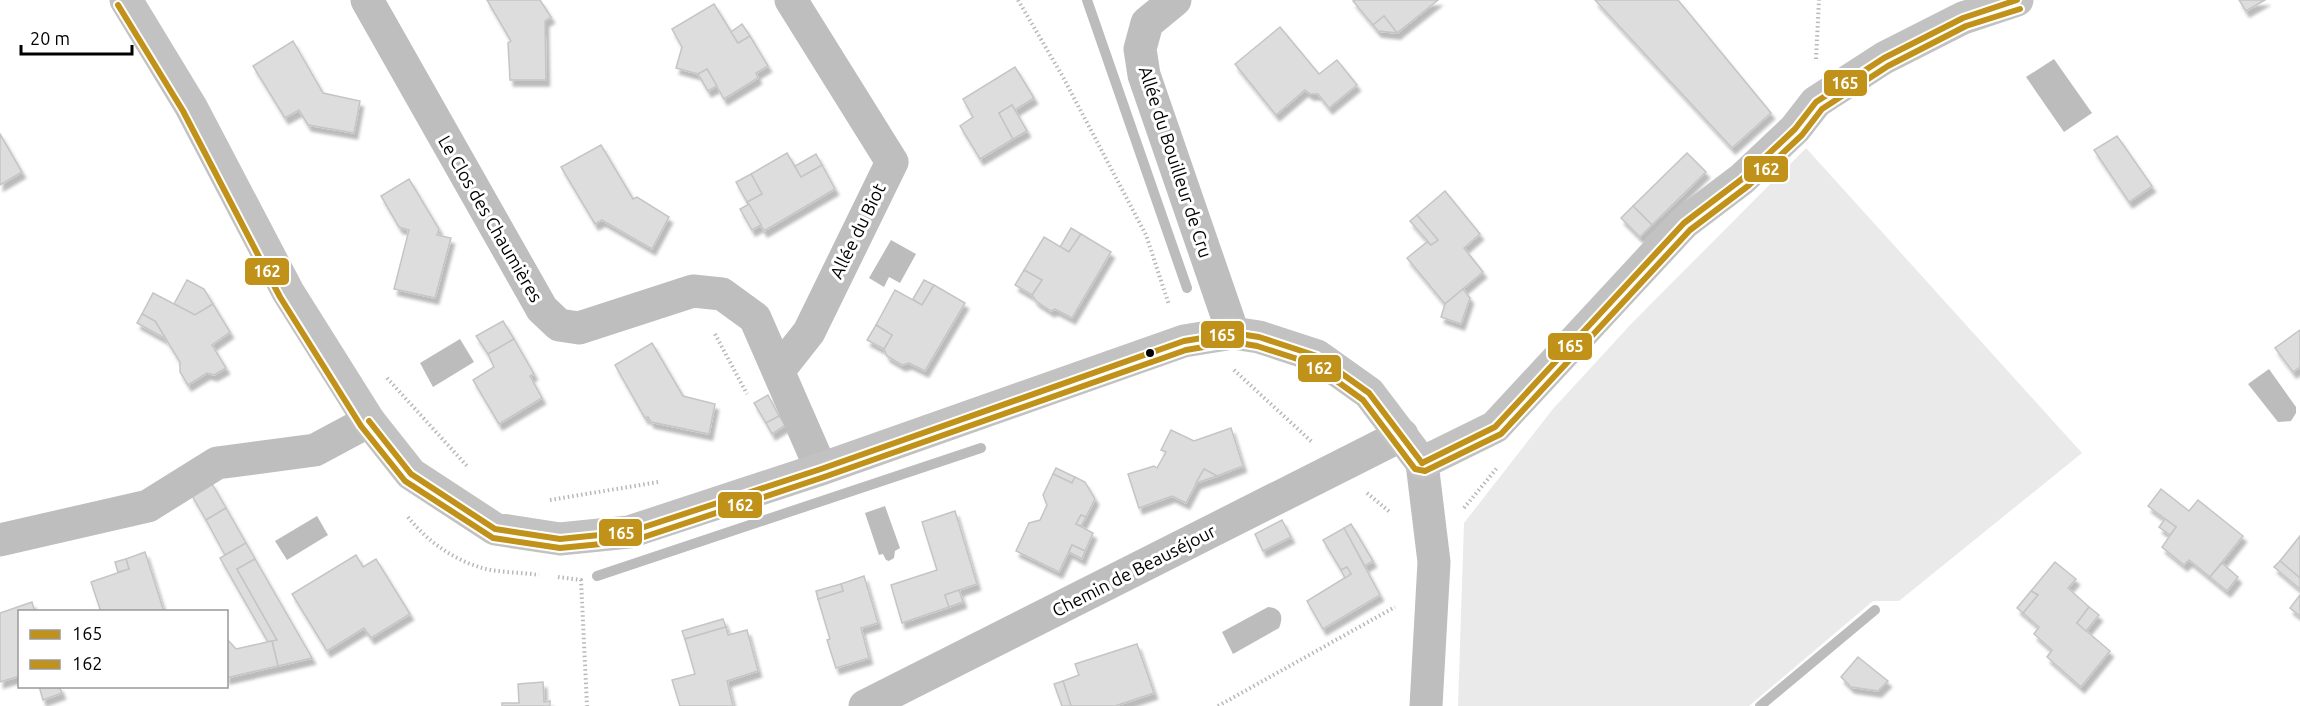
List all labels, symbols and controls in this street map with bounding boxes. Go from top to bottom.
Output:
scale bar [21,18,132,56]
text: 20 m [30,28,70,48]
street label: Allée du Bouilleur de Cru [1136,64,1216,260]
line badge: 165 [1823,69,1868,97]
text: 165 [1831,74,1859,92]
street label: Le Clos des Chaumières [435,132,547,306]
line badge: 162 [1743,155,1789,183]
text: 162 [1752,160,1780,178]
street label: Allée du Biot [825,180,889,281]
line badge: 162 [244,257,290,286]
text: 162 [253,262,281,280]
line badge: 165 [1200,320,1245,349]
text: 165 [1208,326,1236,344]
line badge: 165 [1547,332,1593,361]
text: 165 [1556,337,1584,355]
unlabelled marker [1144,347,1156,359]
line badge: 162 [1297,354,1342,383]
text: 162 [1305,359,1333,377]
line badge: 162 [717,491,763,519]
text: 162 [726,496,754,514]
line badge: 165 [598,518,643,547]
street label: Chemin de Beauséjour [1048,520,1219,620]
text: 165 [607,524,635,542]
legend [18,610,228,688]
text: 165 [72,623,102,643]
text: 162 [72,653,102,673]

